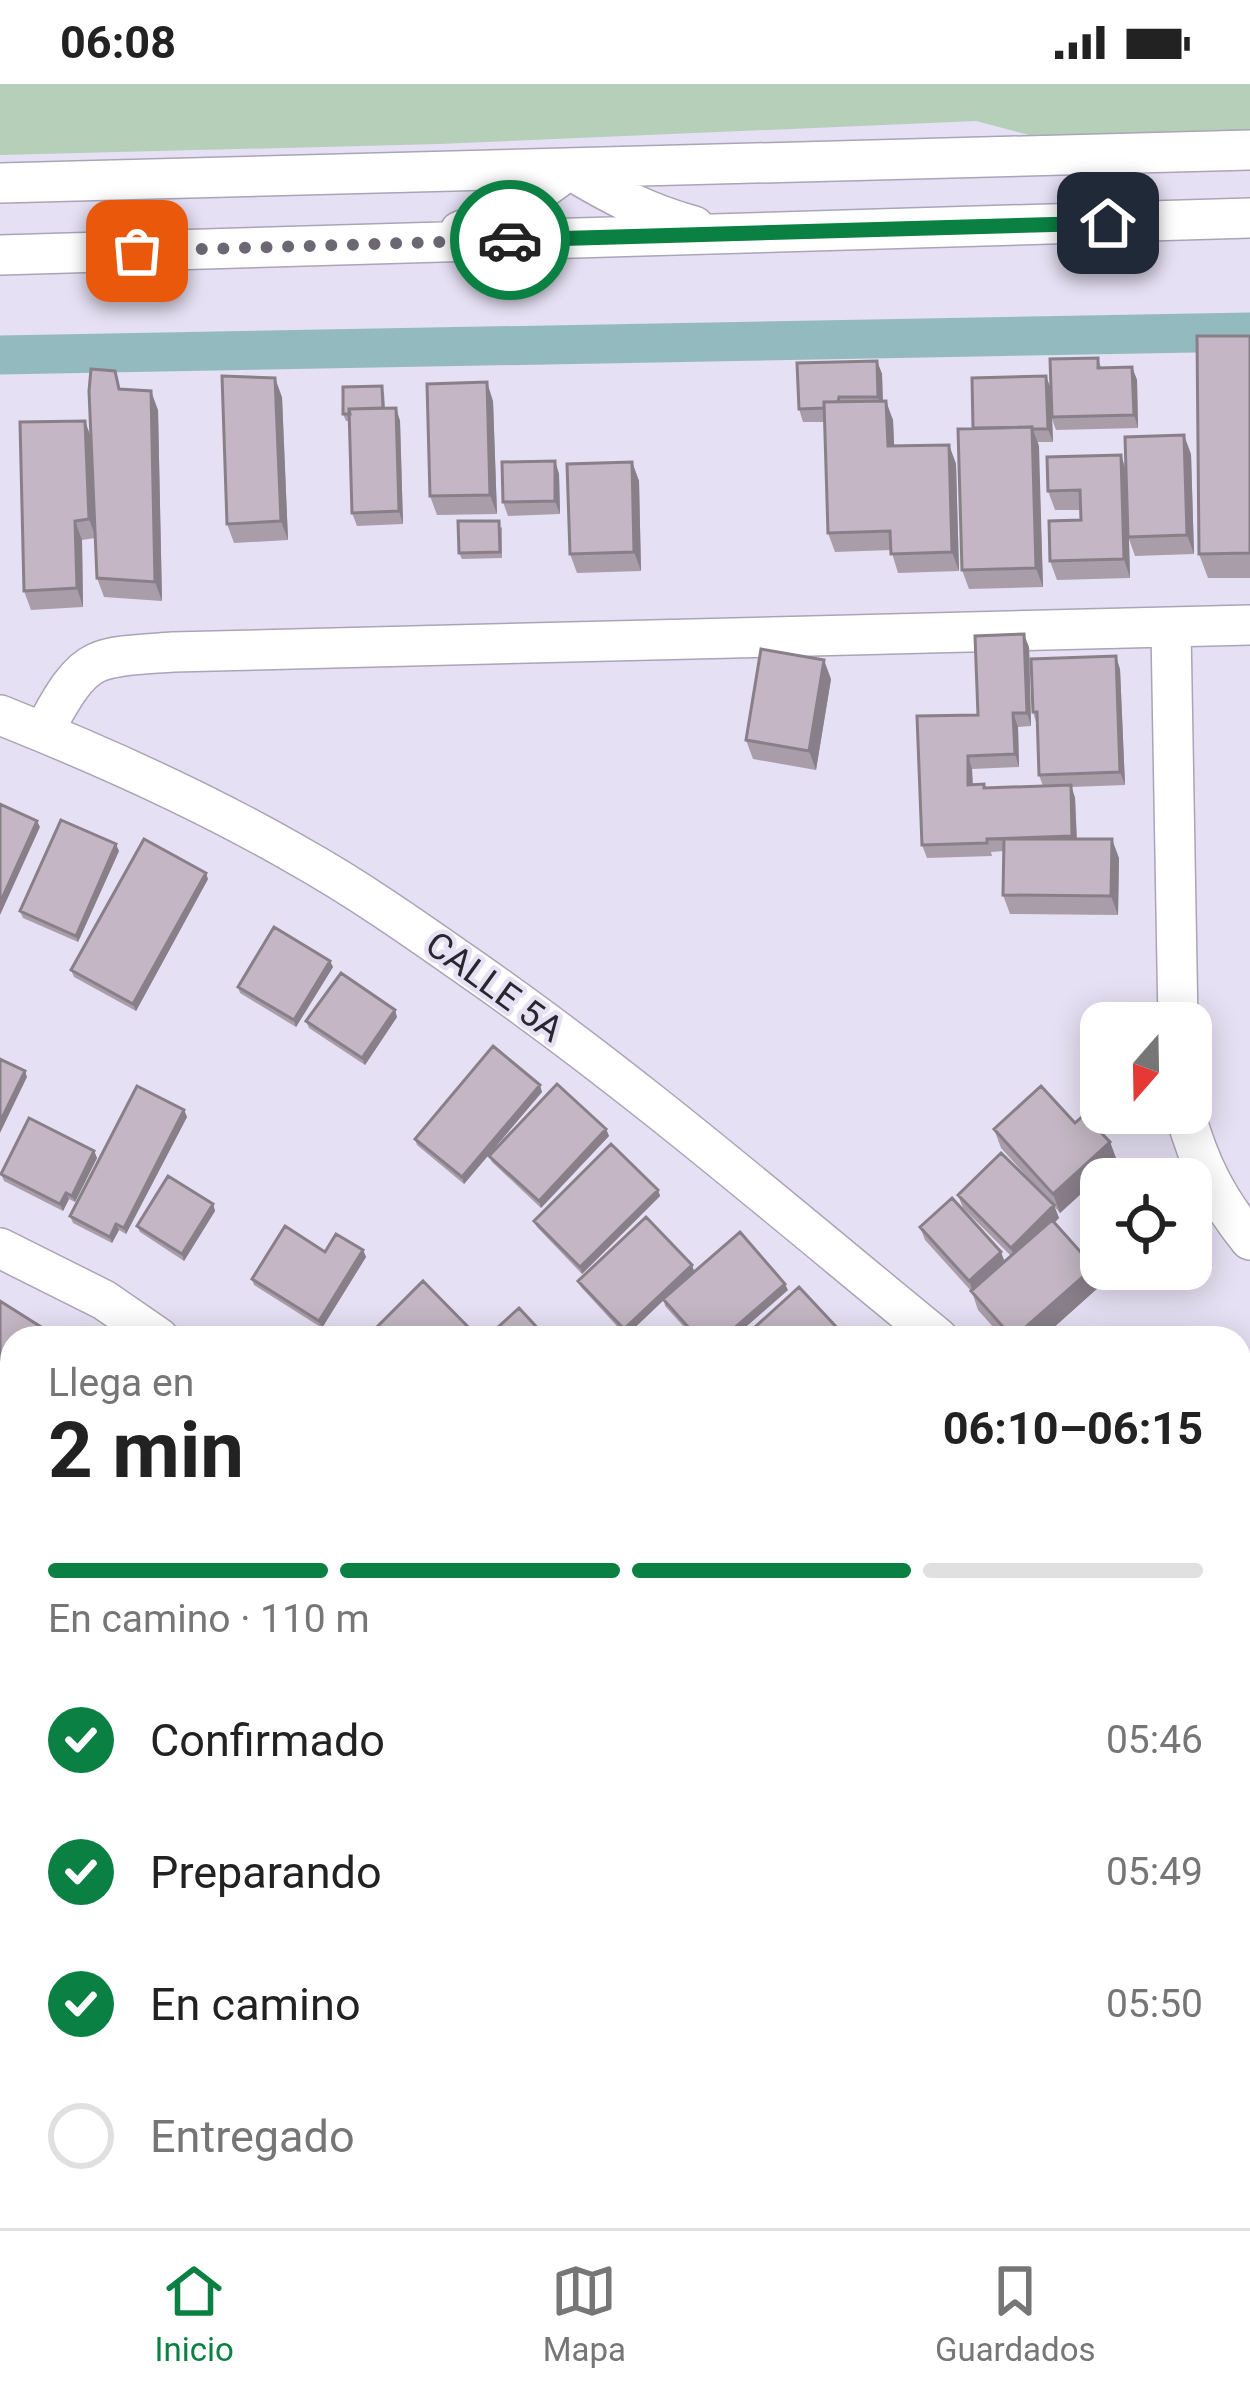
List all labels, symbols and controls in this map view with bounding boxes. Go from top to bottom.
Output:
text: 06:08 [60,16,176,69]
pin [1057,172,1159,274]
courier [450,180,570,300]
icon: home [1075,190,1141,256]
pin [86,200,188,302]
icon: car [477,207,543,273]
icon: bag [104,218,170,284]
street label: CALLE 5A [418,923,571,1051]
north arrow [1080,1002,1212,1134]
map controls [1080,1002,1212,1290]
button: locate [1080,1158,1212,1290]
text: Llega en [48,1360,194,1406]
text: 06:10–06:15 [943,1402,1203,1455]
text: 2 min [48,1405,244,1496]
text: En camino · 110 m [48,1596,370,1642]
icon: check [48,1707,114,1773]
text: Confirmado [150,1714,385,1767]
text: 05:46 [1106,1717,1203,1763]
icon: check [48,1839,114,1905]
text: Preparando [150,1846,382,1899]
text: 05:49 [1106,1849,1203,1895]
icon: check [48,1971,114,2037]
text: En camino [150,1978,361,2031]
text: 05:50 [1106,1981,1203,2027]
text: Entregado [150,2110,355,2163]
tab: Inicio [154,2258,234,2369]
tab: Mapa [543,2258,626,2369]
tab: Guardados [935,2258,1096,2369]

